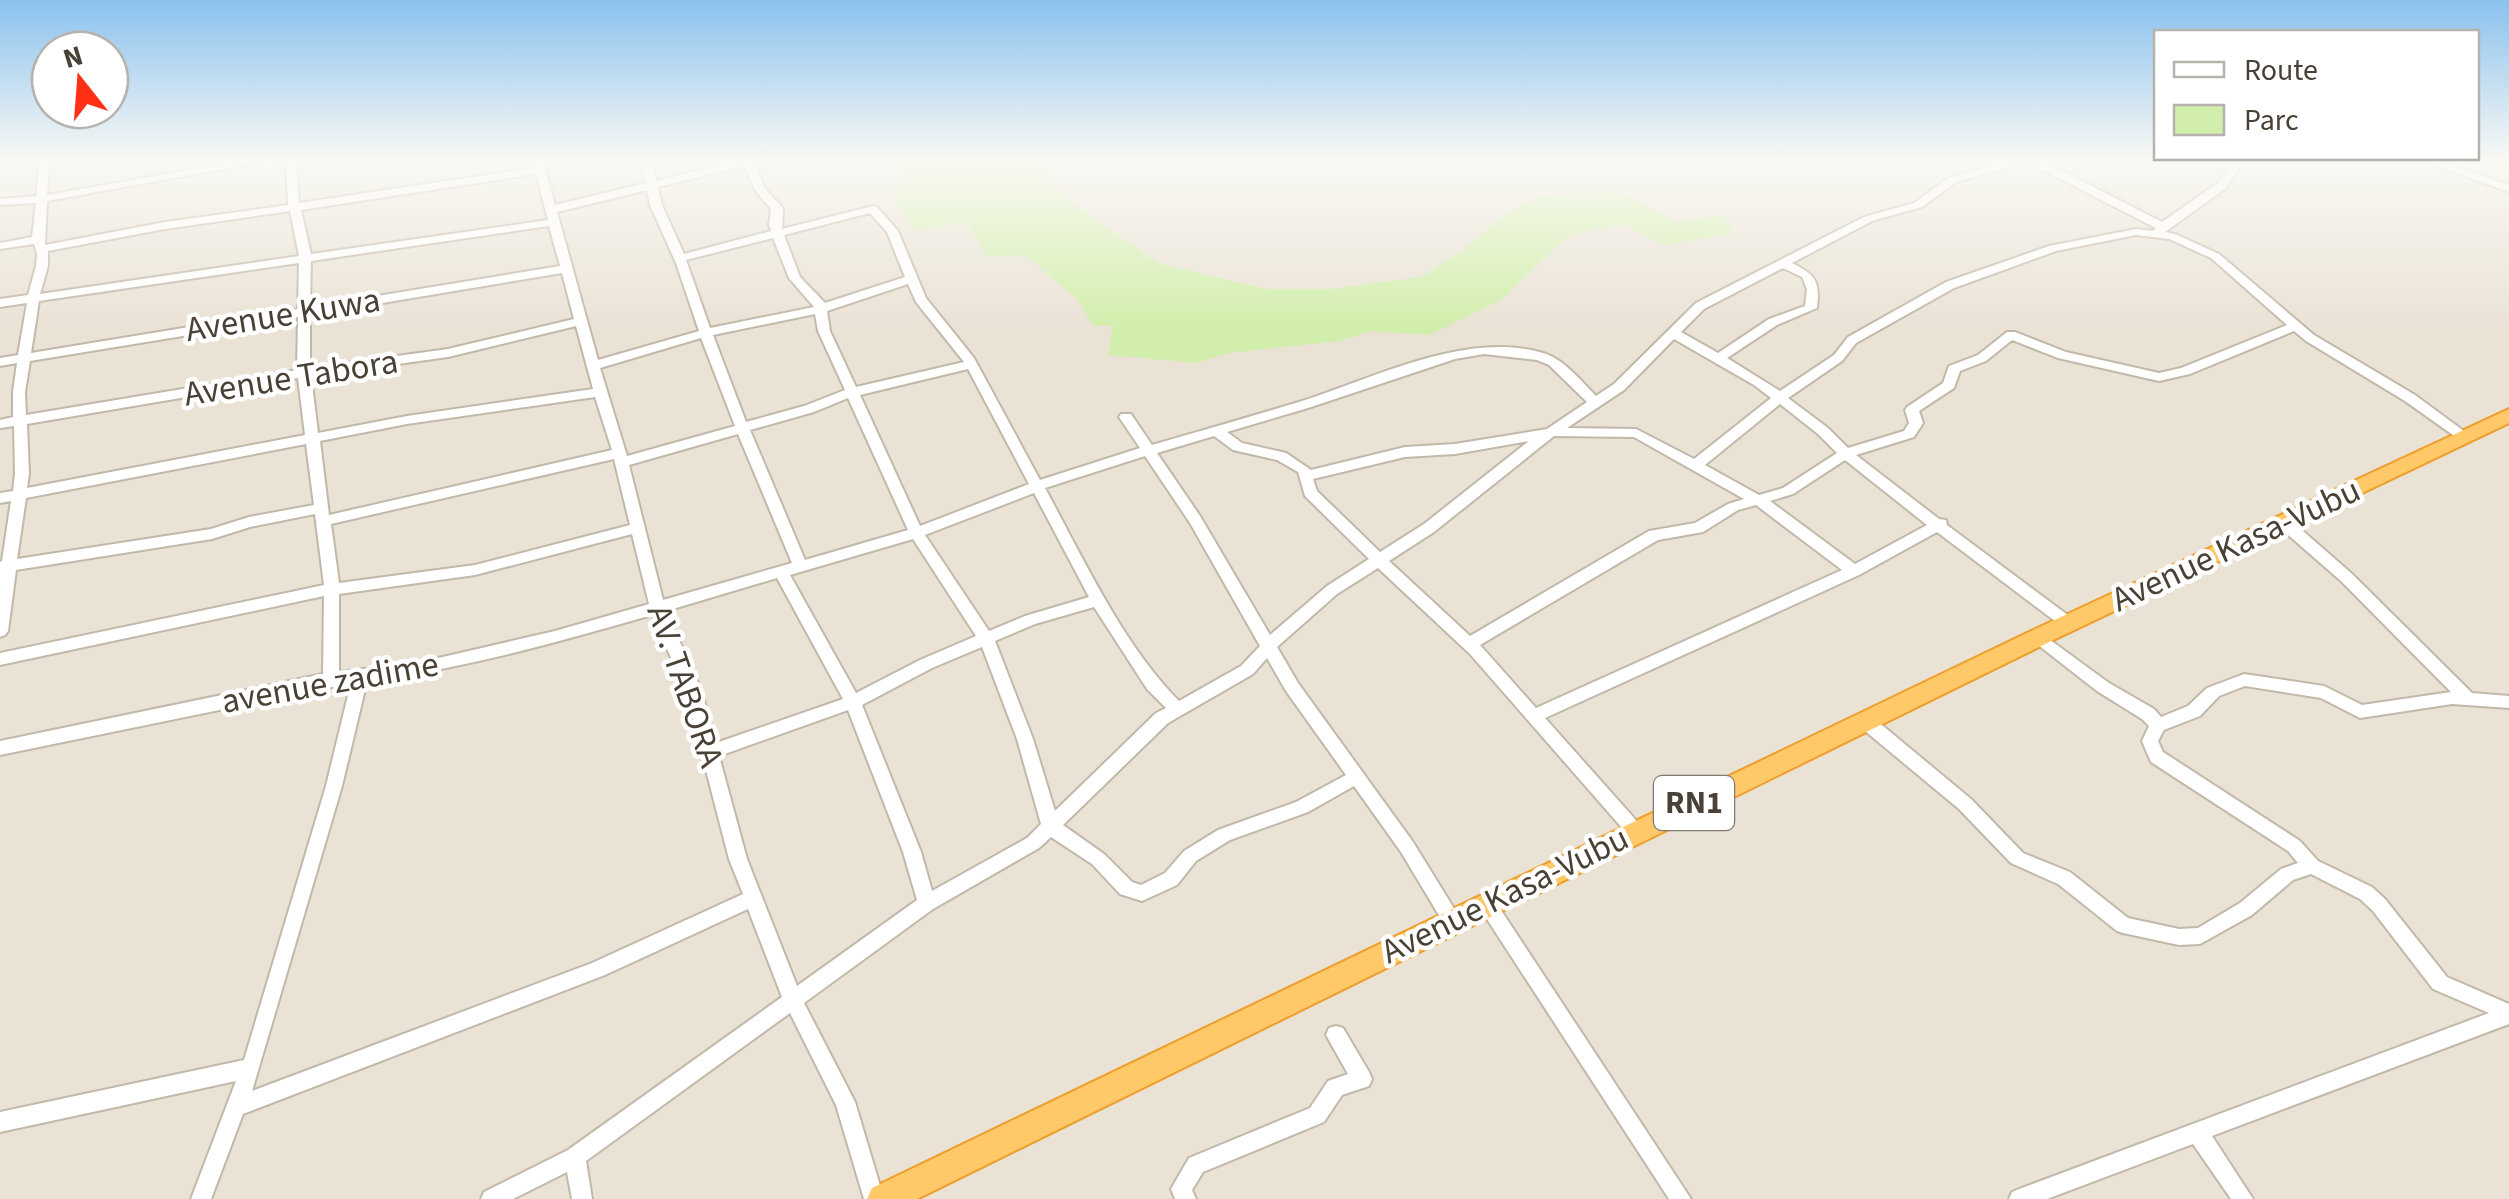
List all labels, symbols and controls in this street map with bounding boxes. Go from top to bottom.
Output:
north arrow [30,30,130,130]
legend [2154,30,2479,160]
text: N [58,35,88,79]
text: Route [2244,49,2318,92]
text: Parc [2244,99,2299,142]
street label: Avenue Kuwa [182,275,384,355]
street label: Avenue Tabora [180,336,402,420]
street label: Avenue Kasa-Vubu [2103,465,2369,625]
street label: AV. TABORA [634,598,736,774]
street label: avenue zadime [217,639,443,727]
road number: RN1 [1654,776,1734,830]
street label: Avenue Kasa-Vubu [1373,813,1637,977]

